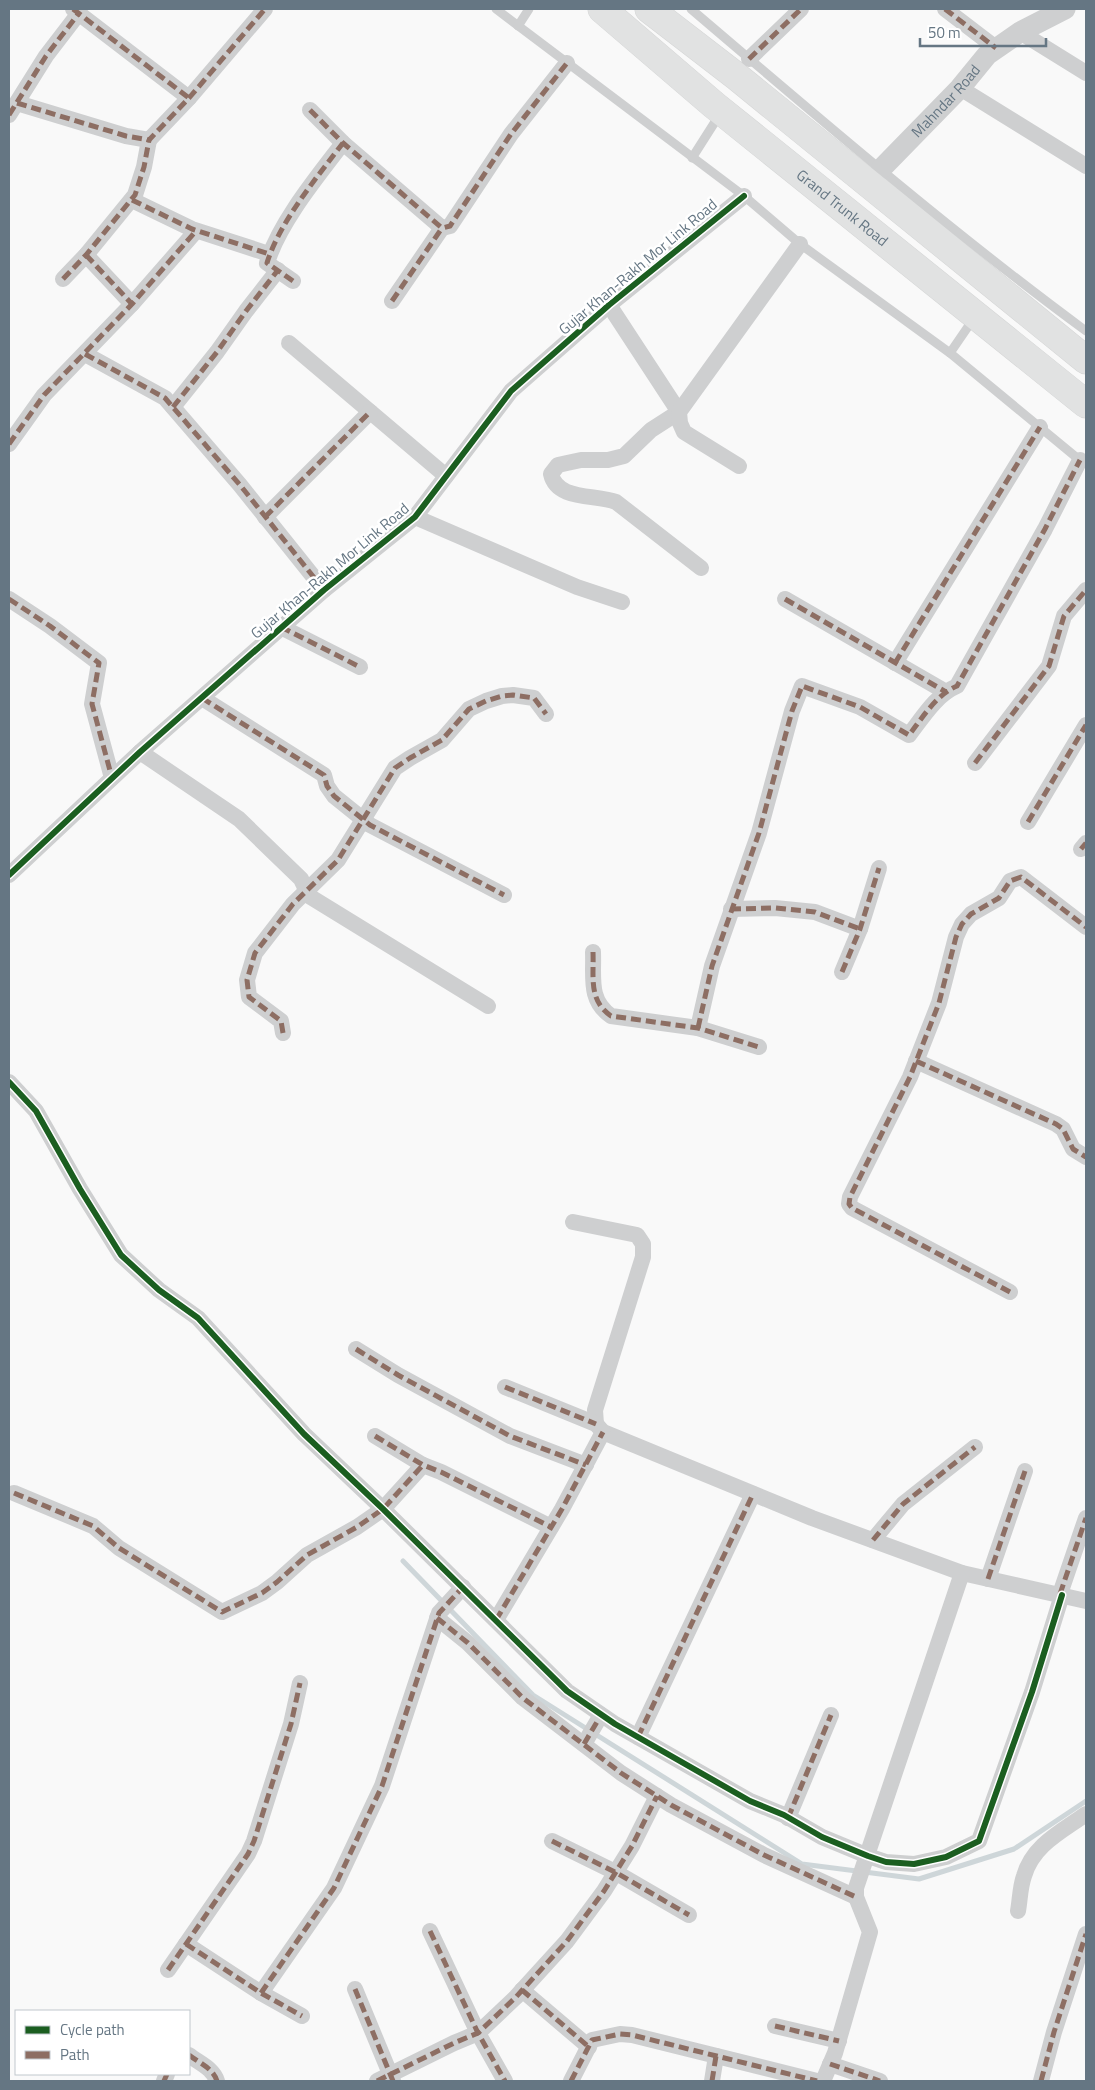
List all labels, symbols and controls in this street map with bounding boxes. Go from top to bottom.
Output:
scale bar [920,15,1046,47]
text: 50 m [928,21,961,44]
street label: Mahndar Road [906,59,986,143]
street label: Grand Trunk Road [792,164,893,252]
street label: Gujar Khan-Rakh Mor Link Road [553,193,722,340]
street label: Gujar Khan-Rakh Mor Link Road [245,497,414,644]
legend [15,2010,190,2075]
text: Cycle path [60,2018,125,2041]
text: Path [60,2043,90,2066]

